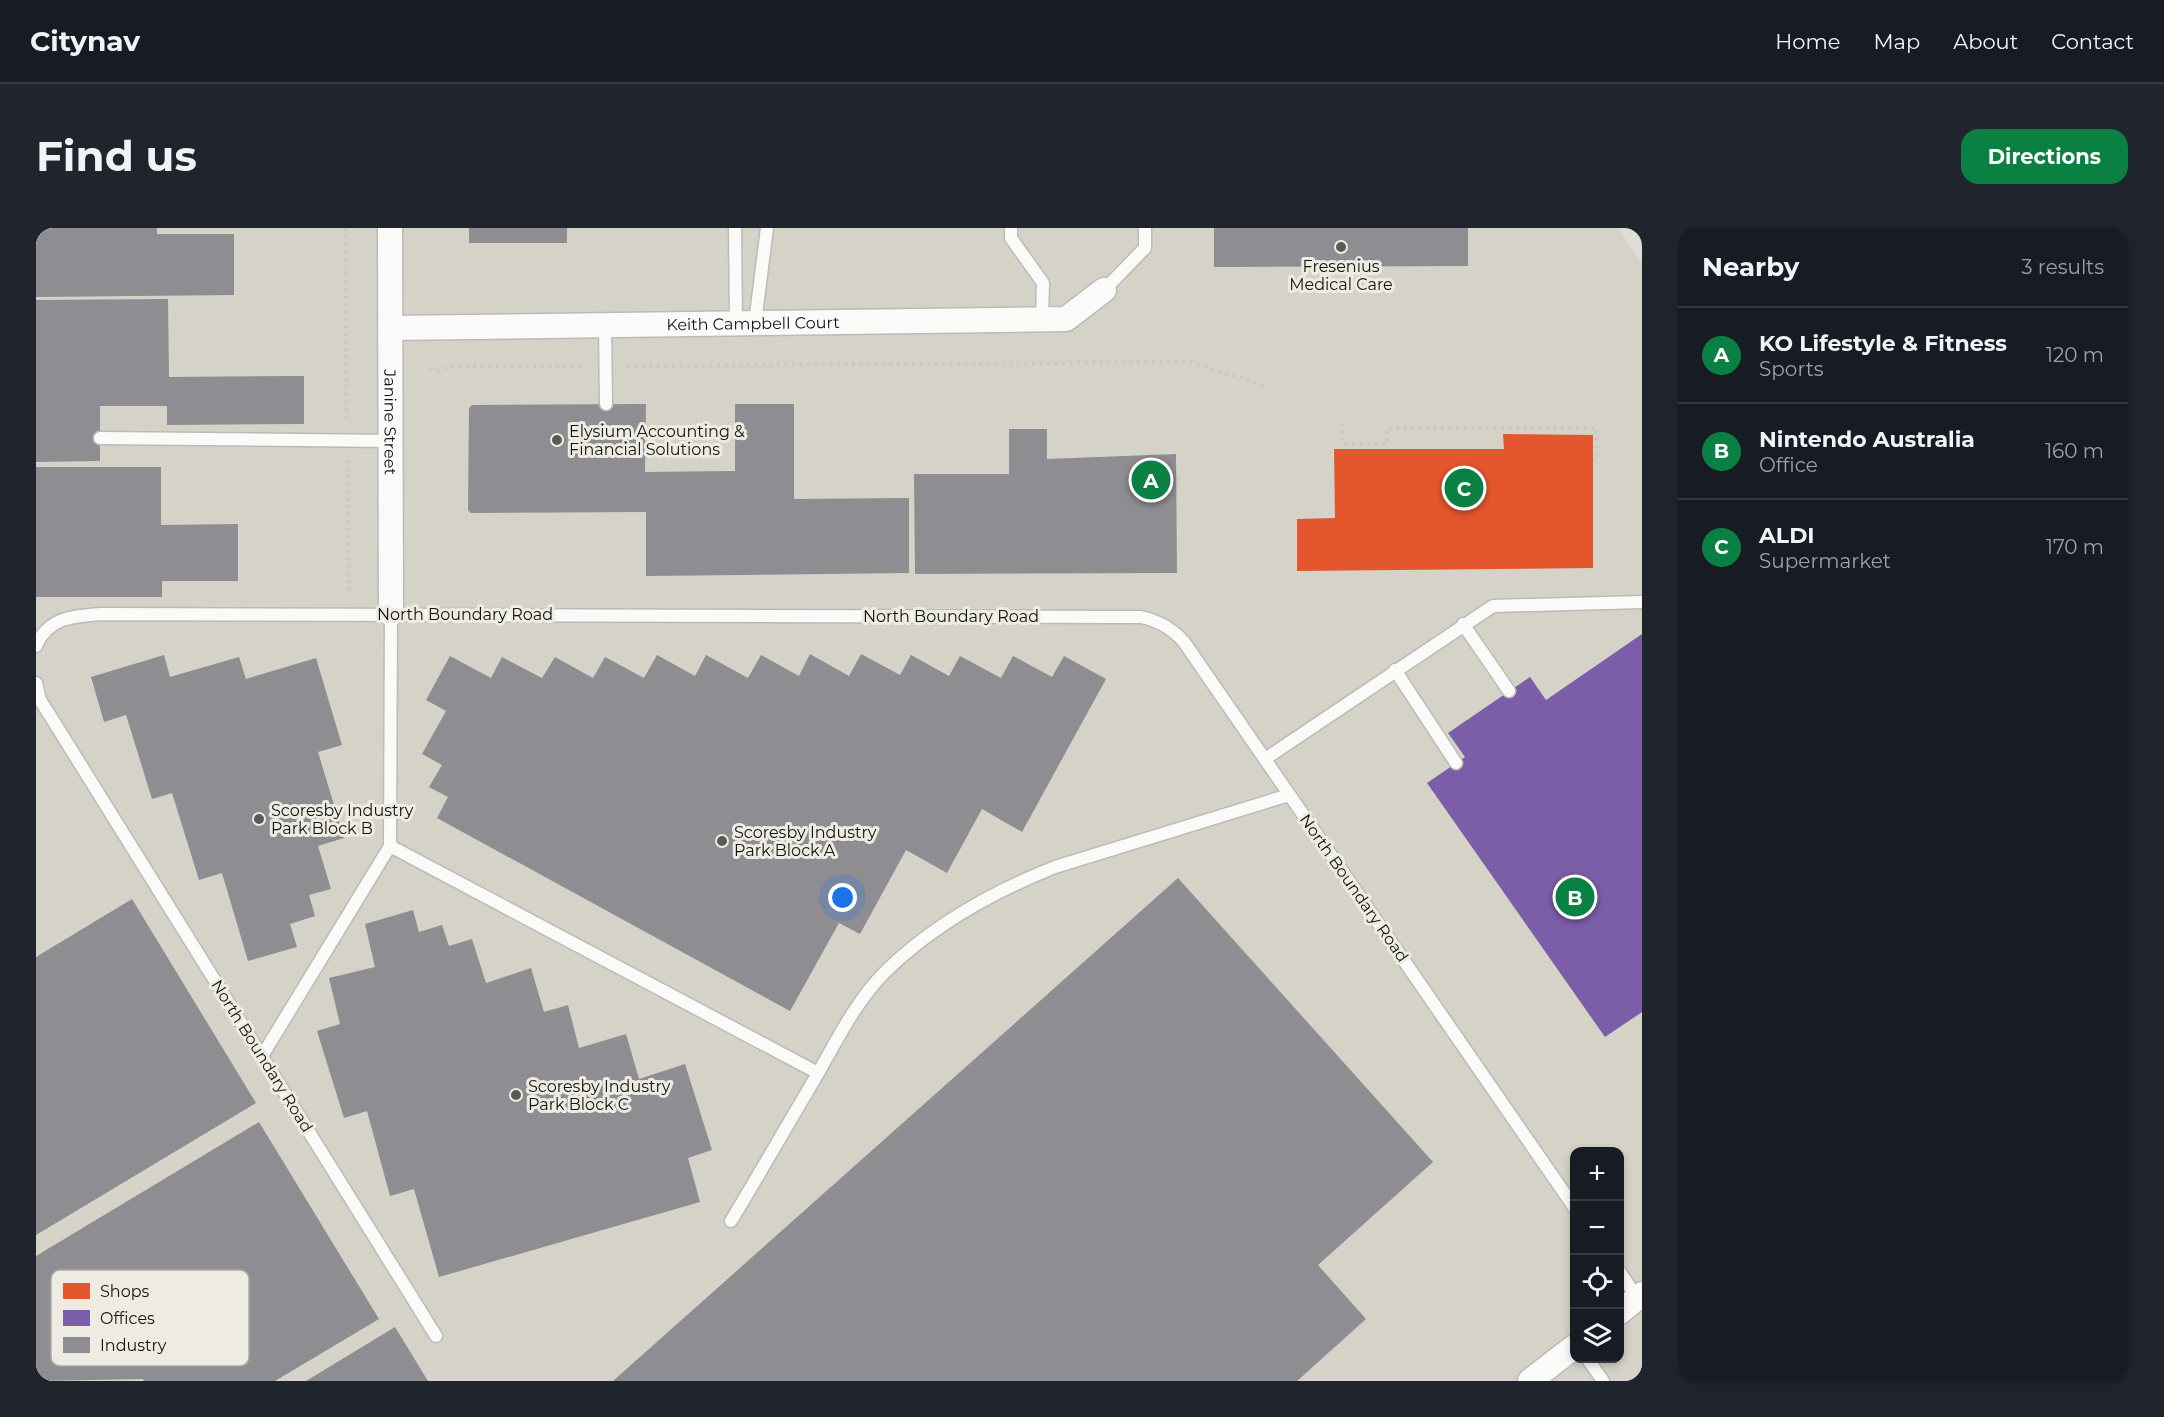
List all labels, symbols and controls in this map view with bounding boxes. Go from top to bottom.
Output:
text: Citynav [30,24,140,58]
text: Home [1775,29,1840,54]
text: Map [1873,29,1920,54]
text: About [1953,29,2018,54]
text: Contact [2051,29,2134,54]
button: Directions [1961,129,2128,184]
text: Find us [36,130,197,182]
marker: Fresenius Medical Care [1334,240,1348,254]
text: Nearby [1702,251,1799,283]
text: 3 results [2021,255,2104,279]
place label: Fresenius Medical Care [1289,257,1393,294]
street label: Keith Campbell Court [666,313,840,334]
text: KO Lifestyle & Fitness [1759,330,2007,357]
text: A [1714,343,1729,367]
text: 120 m [2046,343,2104,367]
text: Sports [1759,357,1824,381]
street label: Janine Street [381,368,400,475]
place label: Elysium Accounting & Financial Solutions [569,422,745,459]
text: Nintendo Australia [1759,426,1975,453]
marker: Elysium Accounting & Financial Solutions [550,433,564,447]
text: B [1714,439,1729,463]
text: 160 m [2045,439,2104,463]
text: Office [1759,453,1818,477]
pin: A [1132,458,1170,502]
pin: C [1444,466,1484,510]
text: ALDI [1759,522,1815,549]
text: C [1714,535,1729,559]
text: 170 m [2046,535,2104,559]
text: Supermarket [1759,549,1891,573]
street label: North Boundary Road [377,605,553,624]
street label: North Boundary Road [863,607,1039,626]
place label: Scoresby Industry Park Block B [271,801,414,838]
street label: North Boundary Road [1296,810,1412,966]
marker: Scoresby Industry Park Block B [252,812,266,826]
place label: Scoresby Industry Park Block A [734,823,877,860]
marker: Scoresby Industry Park Block A [715,834,729,848]
pin: B [1556,874,1594,920]
your location [828,883,857,912]
street label: North Boundary Road [207,976,317,1136]
place label: Scoresby Industry Park Block C [528,1077,671,1114]
marker: Scoresby Industry Park Block C [509,1088,523,1102]
map controls [1570,1147,1624,1363]
button: + [1570,1147,1624,1201]
button: − [1570,1201,1624,1255]
button: locate [1570,1255,1624,1309]
legend [51,1270,249,1366]
text: Shops [100,1282,150,1301]
text: Offices [100,1309,155,1328]
button: layers [1570,1309,1624,1363]
text: Industry [100,1336,167,1355]

